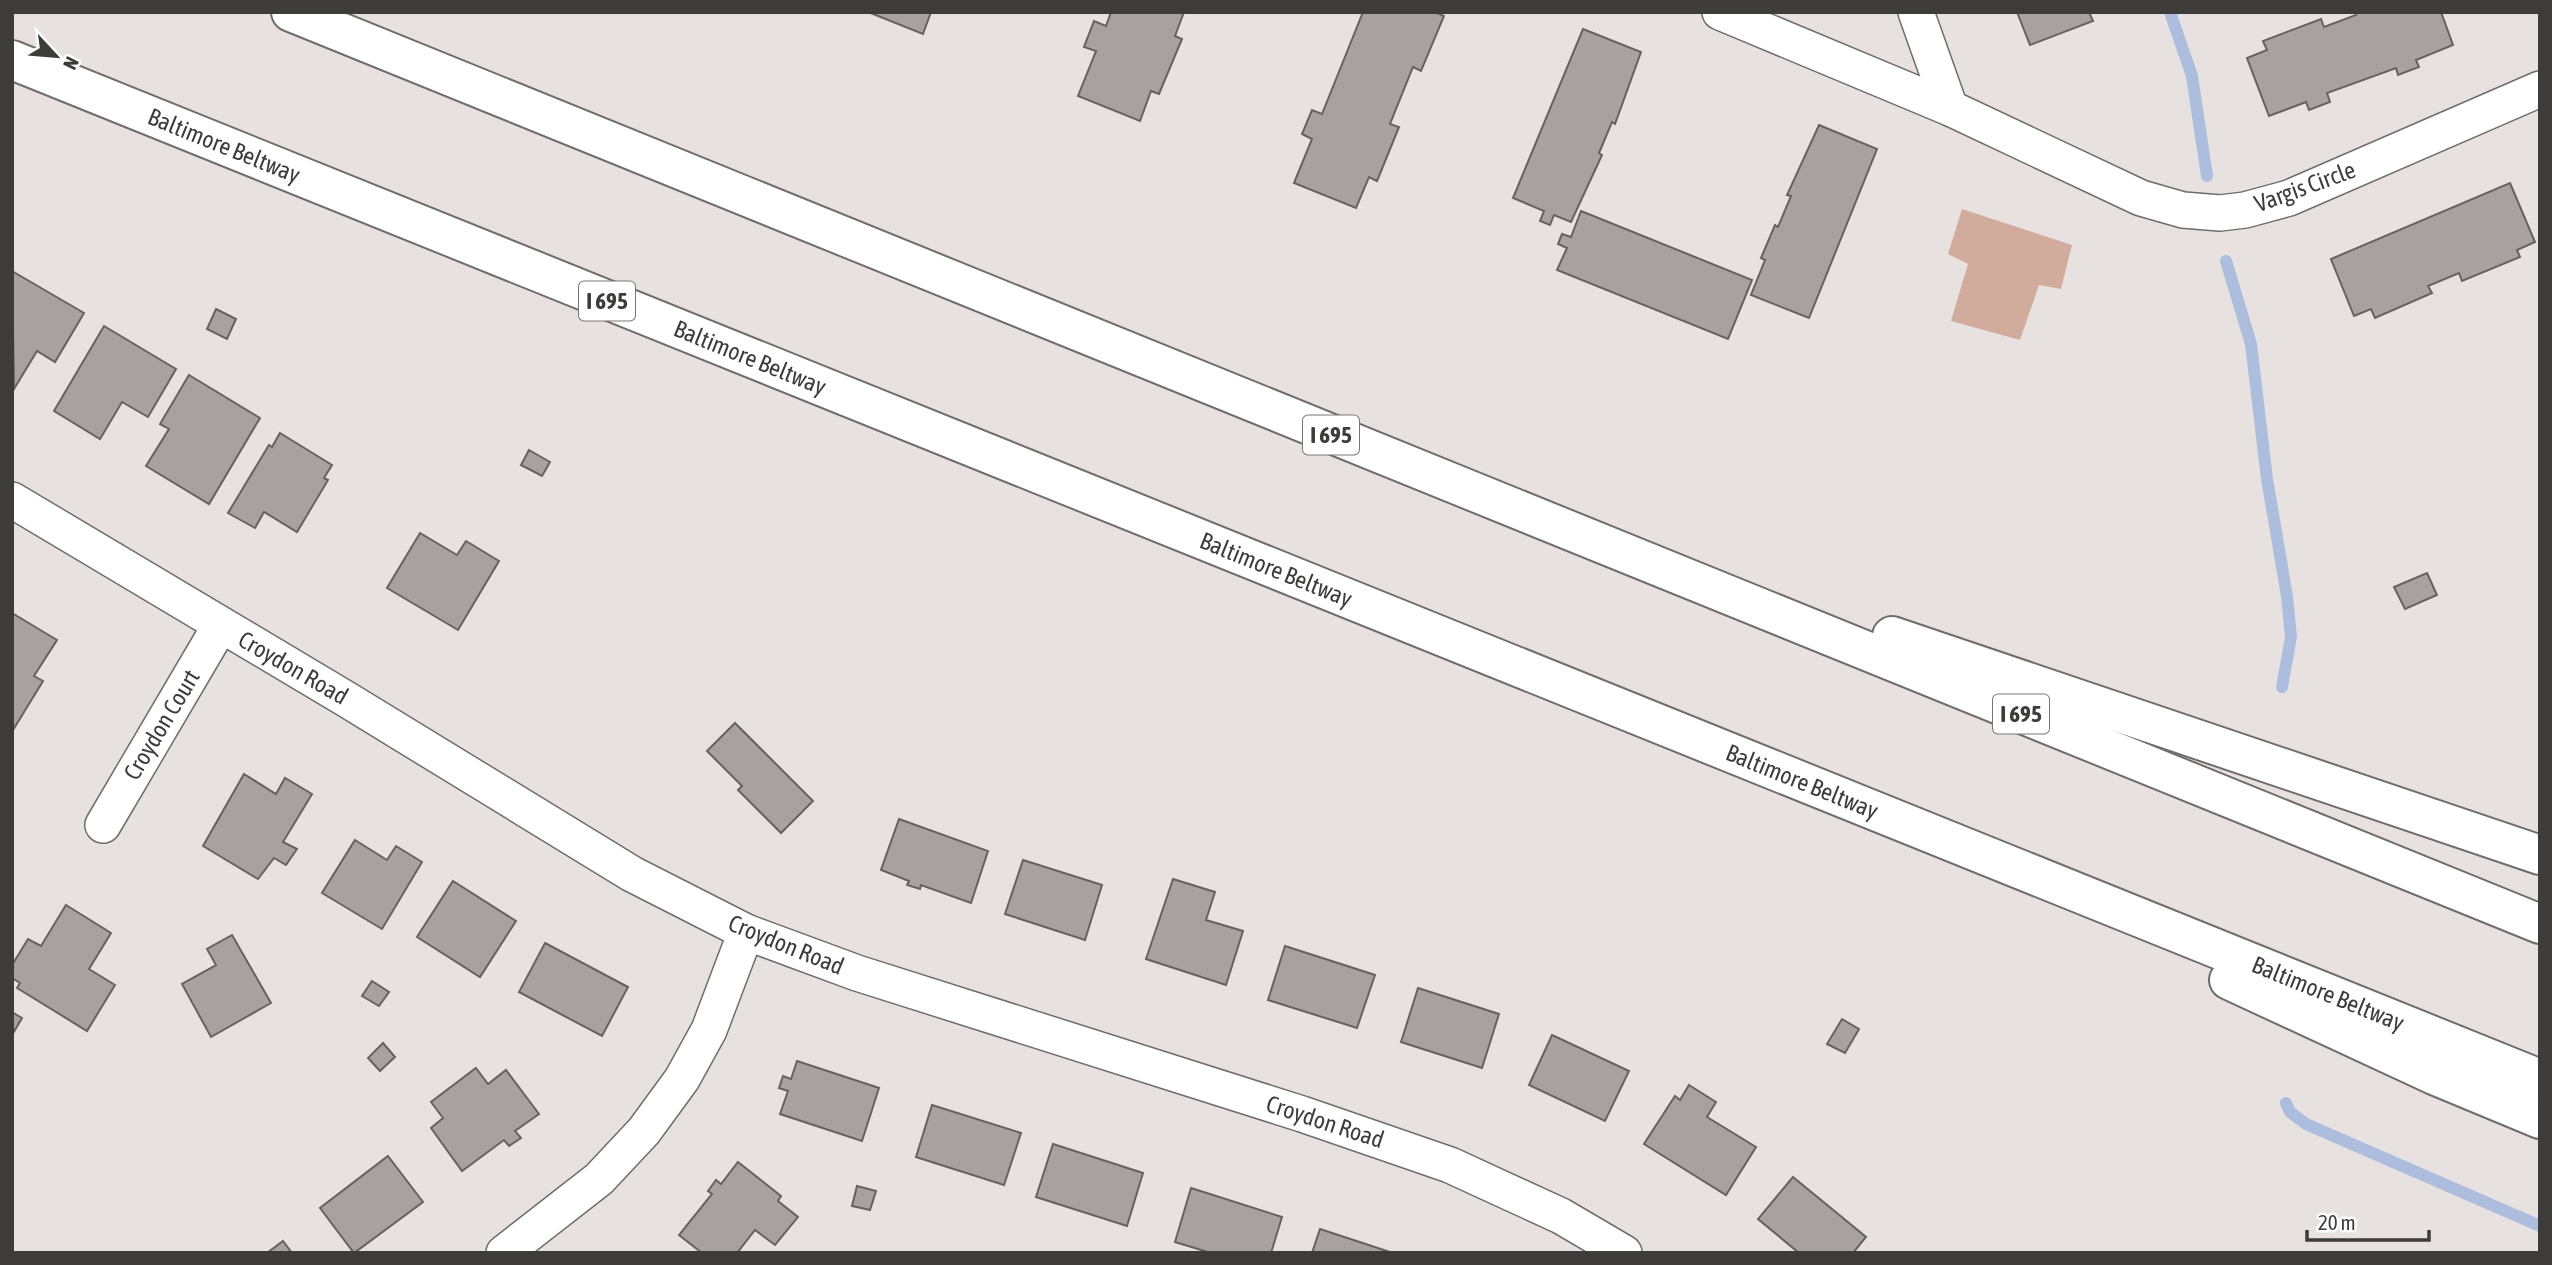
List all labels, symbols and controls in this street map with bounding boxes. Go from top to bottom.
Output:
north arrow [21,21,91,91]
text: N [59,54,84,73]
street label: Baltimore Beltway [144,103,304,188]
street label: Vargis Circle [2251,156,2359,217]
road number: I 695 [579,282,635,320]
street label: Baltimore Beltway [670,315,830,400]
road number: I 695 [1303,416,1359,454]
street label: Baltimore Beltway [1196,527,1356,612]
street label: Croydon Road [234,625,353,710]
street label: Croydon Court [118,665,205,785]
road number: I 695 [1993,694,2049,734]
street label: Baltimore Beltway [1722,739,1882,824]
street label: Croydon Road [725,909,848,980]
street label: Baltimore Beltway [2248,951,2408,1036]
street label: Croydon Road [1263,1090,1387,1153]
scale bar [2307,1198,2430,1242]
text: 20 m [2318,1210,2356,1234]

